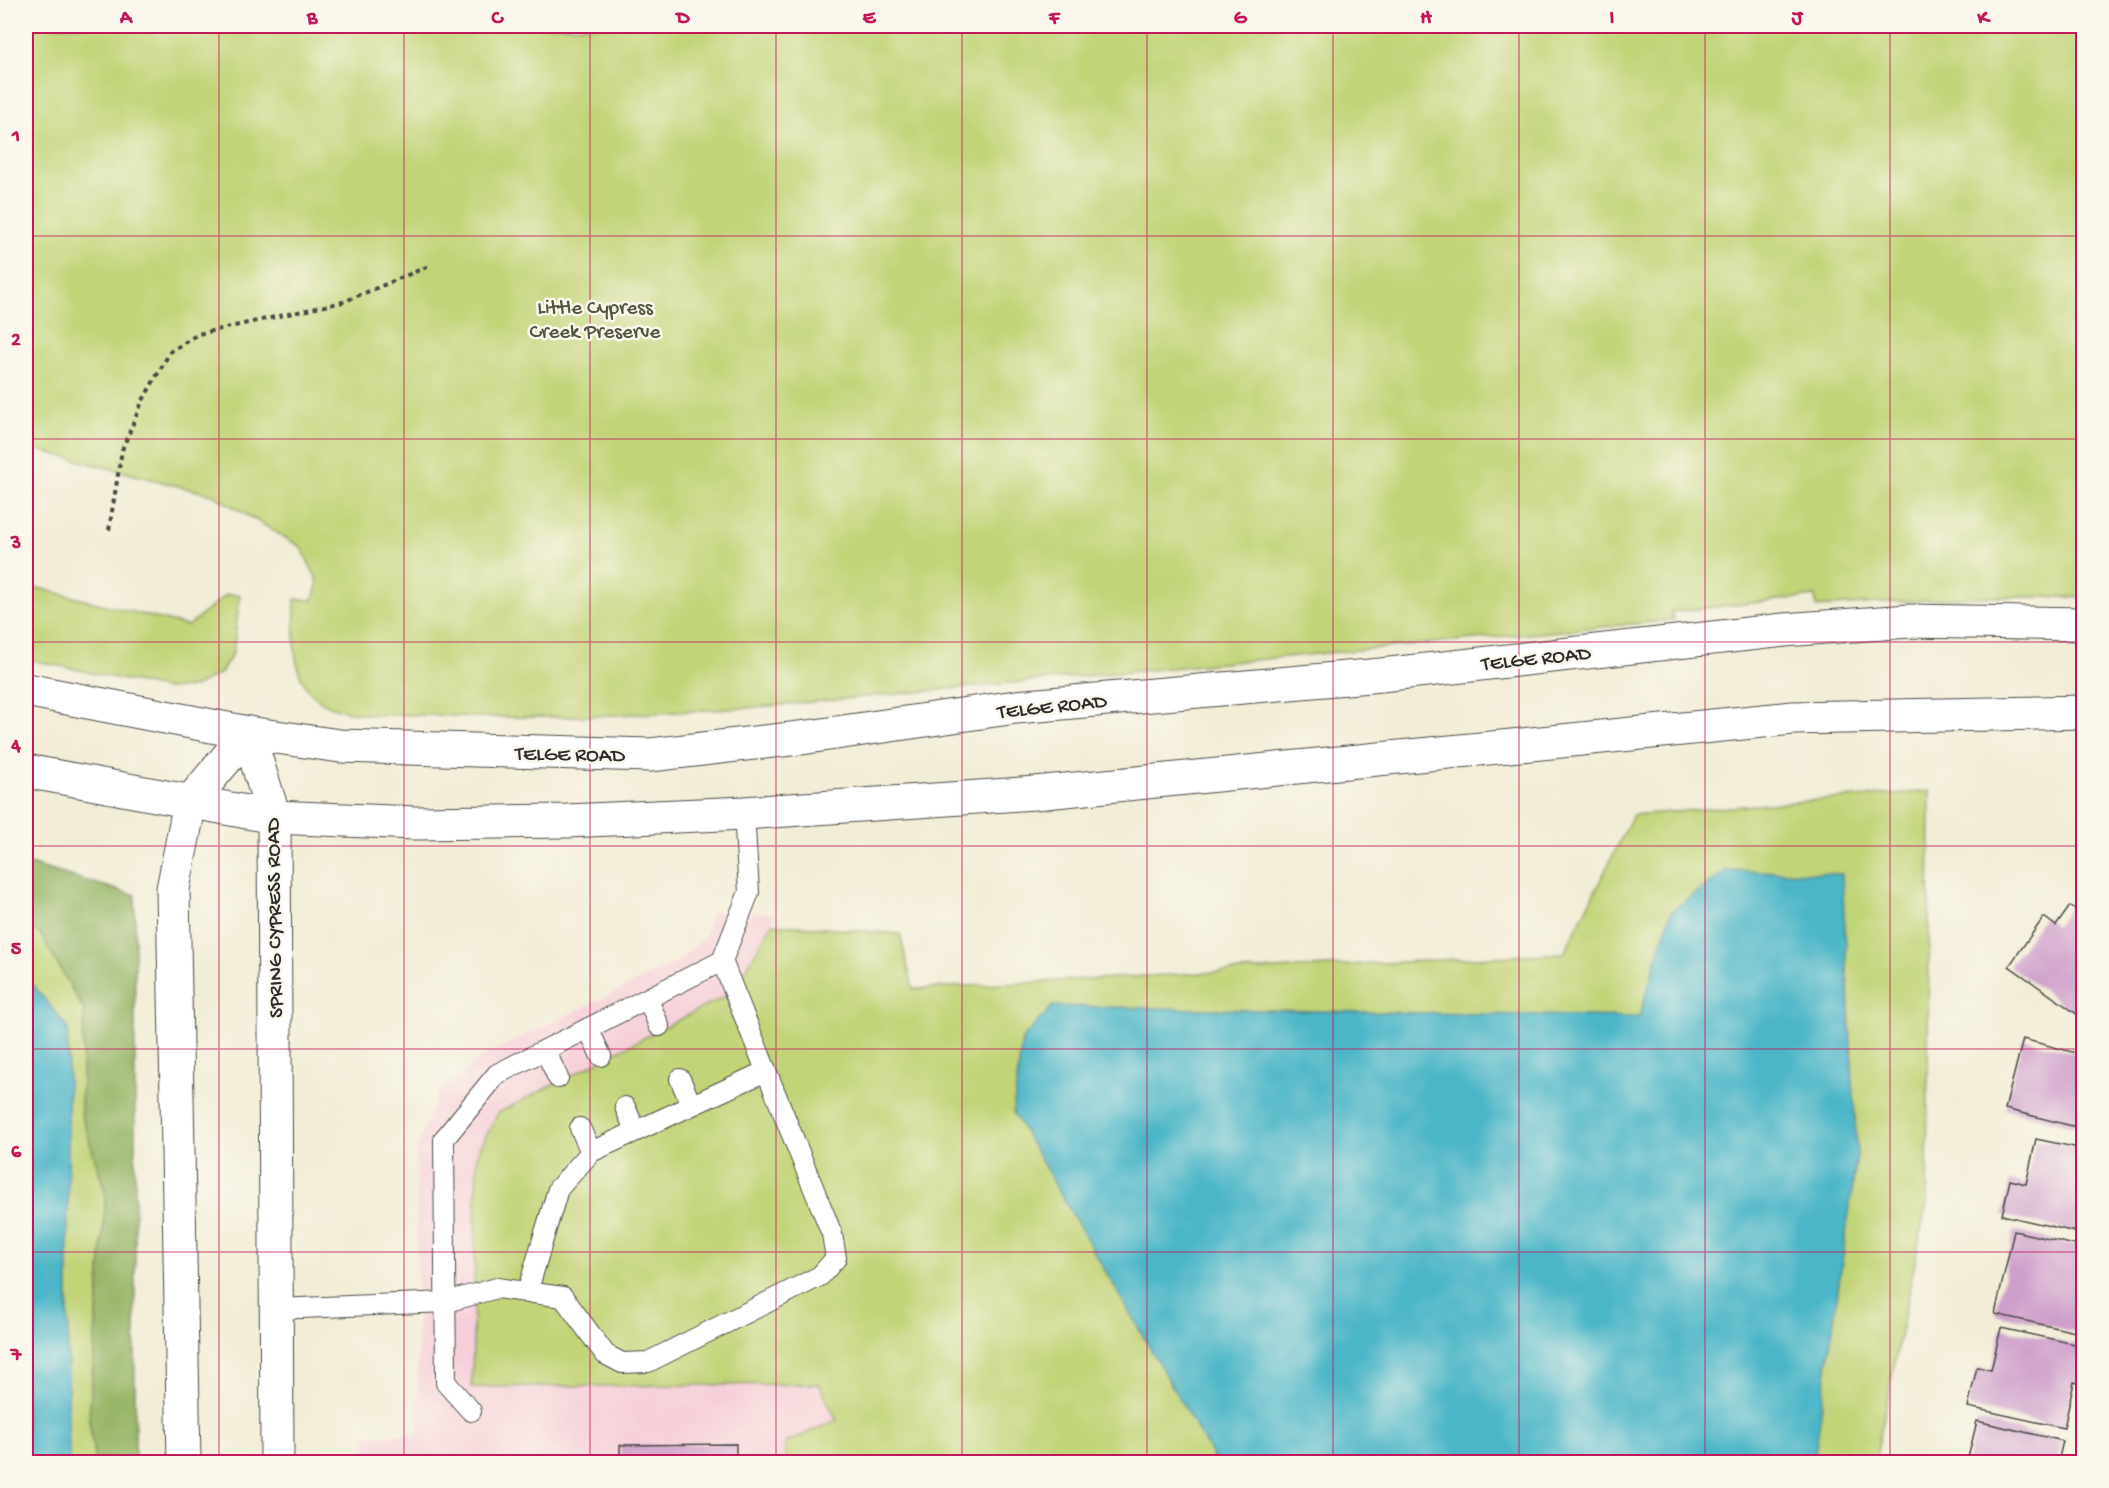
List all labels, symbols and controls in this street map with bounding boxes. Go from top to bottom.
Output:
text: A [119,8,134,31]
text: B [306,8,318,31]
text: C [491,8,505,31]
text: D [674,8,690,31]
text: E [863,8,877,31]
text: F [1048,8,1061,31]
text: G [1234,8,1248,31]
text: H [1420,8,1432,31]
text: I [1610,8,1615,31]
text: J [1791,8,1804,31]
text: K [1976,8,1991,31]
text: 1 [11,126,20,149]
park label: Little Cypress Creek Preserve [530,297,662,346]
text: 2 [11,330,21,353]
text: 3 [10,533,21,556]
street label: TELGE ROAD [1479,642,1593,679]
street label: TELGE ROAD [995,690,1109,727]
text: 4 [10,736,21,759]
street label: TELGE ROAD [514,743,625,770]
street label: SPRING CYPRESS ROAD [262,817,291,1018]
text: 5 [11,939,22,962]
text: 6 [11,1142,22,1165]
text: 7 [10,1345,23,1368]

